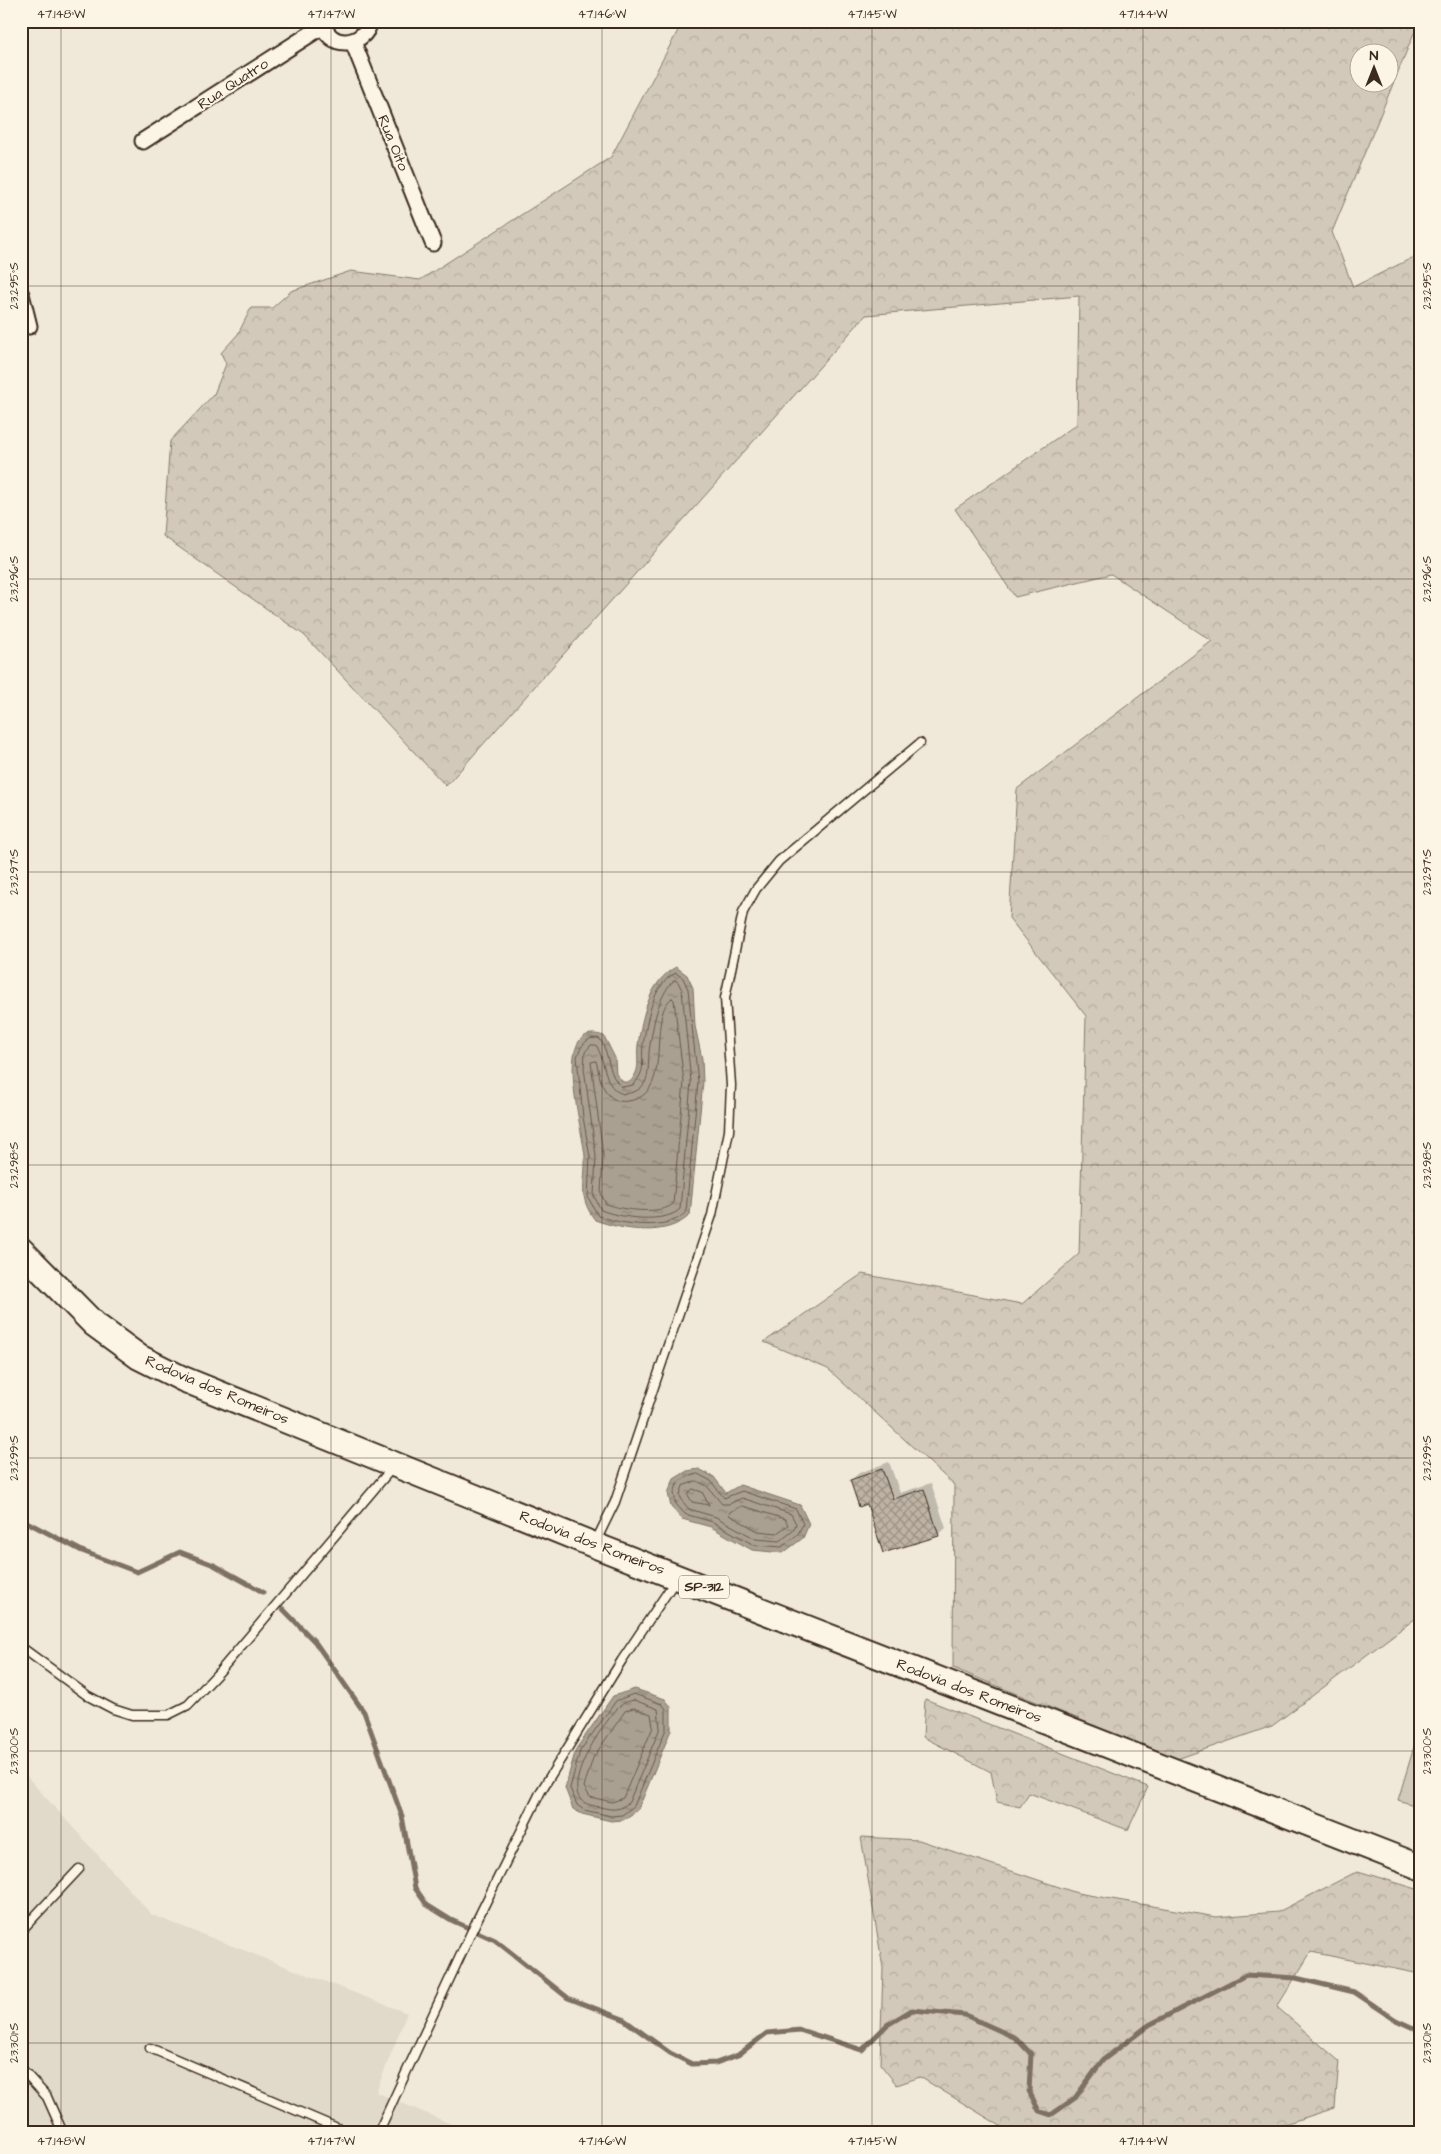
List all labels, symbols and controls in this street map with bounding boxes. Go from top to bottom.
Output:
text: 47.148°W [37,6,86,23]
text: 47.147°W [307,6,356,23]
text: 47.146°W [578,6,627,23]
text: 47.145°W [847,6,897,23]
text: 47.144°W [1118,6,1168,23]
north arrow [1348,42,1398,92]
text: N [1370,46,1379,66]
street label: Rua Quatro [193,53,273,115]
street label: Rua Oito [372,112,414,175]
text: 23.295°S [6,262,23,310]
text: 23.295°S [1419,262,1436,310]
text: 23.296°S [6,556,23,602]
text: 23.296°S [1419,556,1436,602]
text: 23.297°S [6,849,23,895]
text: 23.297°S [1419,849,1436,895]
text: 23.298°S [6,1141,23,1188]
text: 23.298°S [1419,1141,1436,1188]
street label: Rodovia dos Romeiros [142,1350,292,1430]
text: 23.299°S [6,1435,23,1481]
text: 23.299°S [1419,1435,1436,1481]
street label: Rodovia dos Romeiros [516,1506,668,1581]
road number: SP-312 [679,1575,729,1598]
street label: Rodovia dos Romeiros [893,1654,1045,1729]
text: 23.300°S [6,1728,23,1774]
text: 23.300°S [1419,1728,1436,1774]
text: 23.301°S [6,2023,23,2063]
text: 23.301°S [1419,2023,1436,2063]
text: 47.148°W [37,2133,86,2150]
text: 47.147°W [307,2133,356,2150]
text: 47.146°W [578,2133,627,2150]
text: 47.145°W [847,2133,897,2150]
text: 47.144°W [1118,2133,1168,2150]

